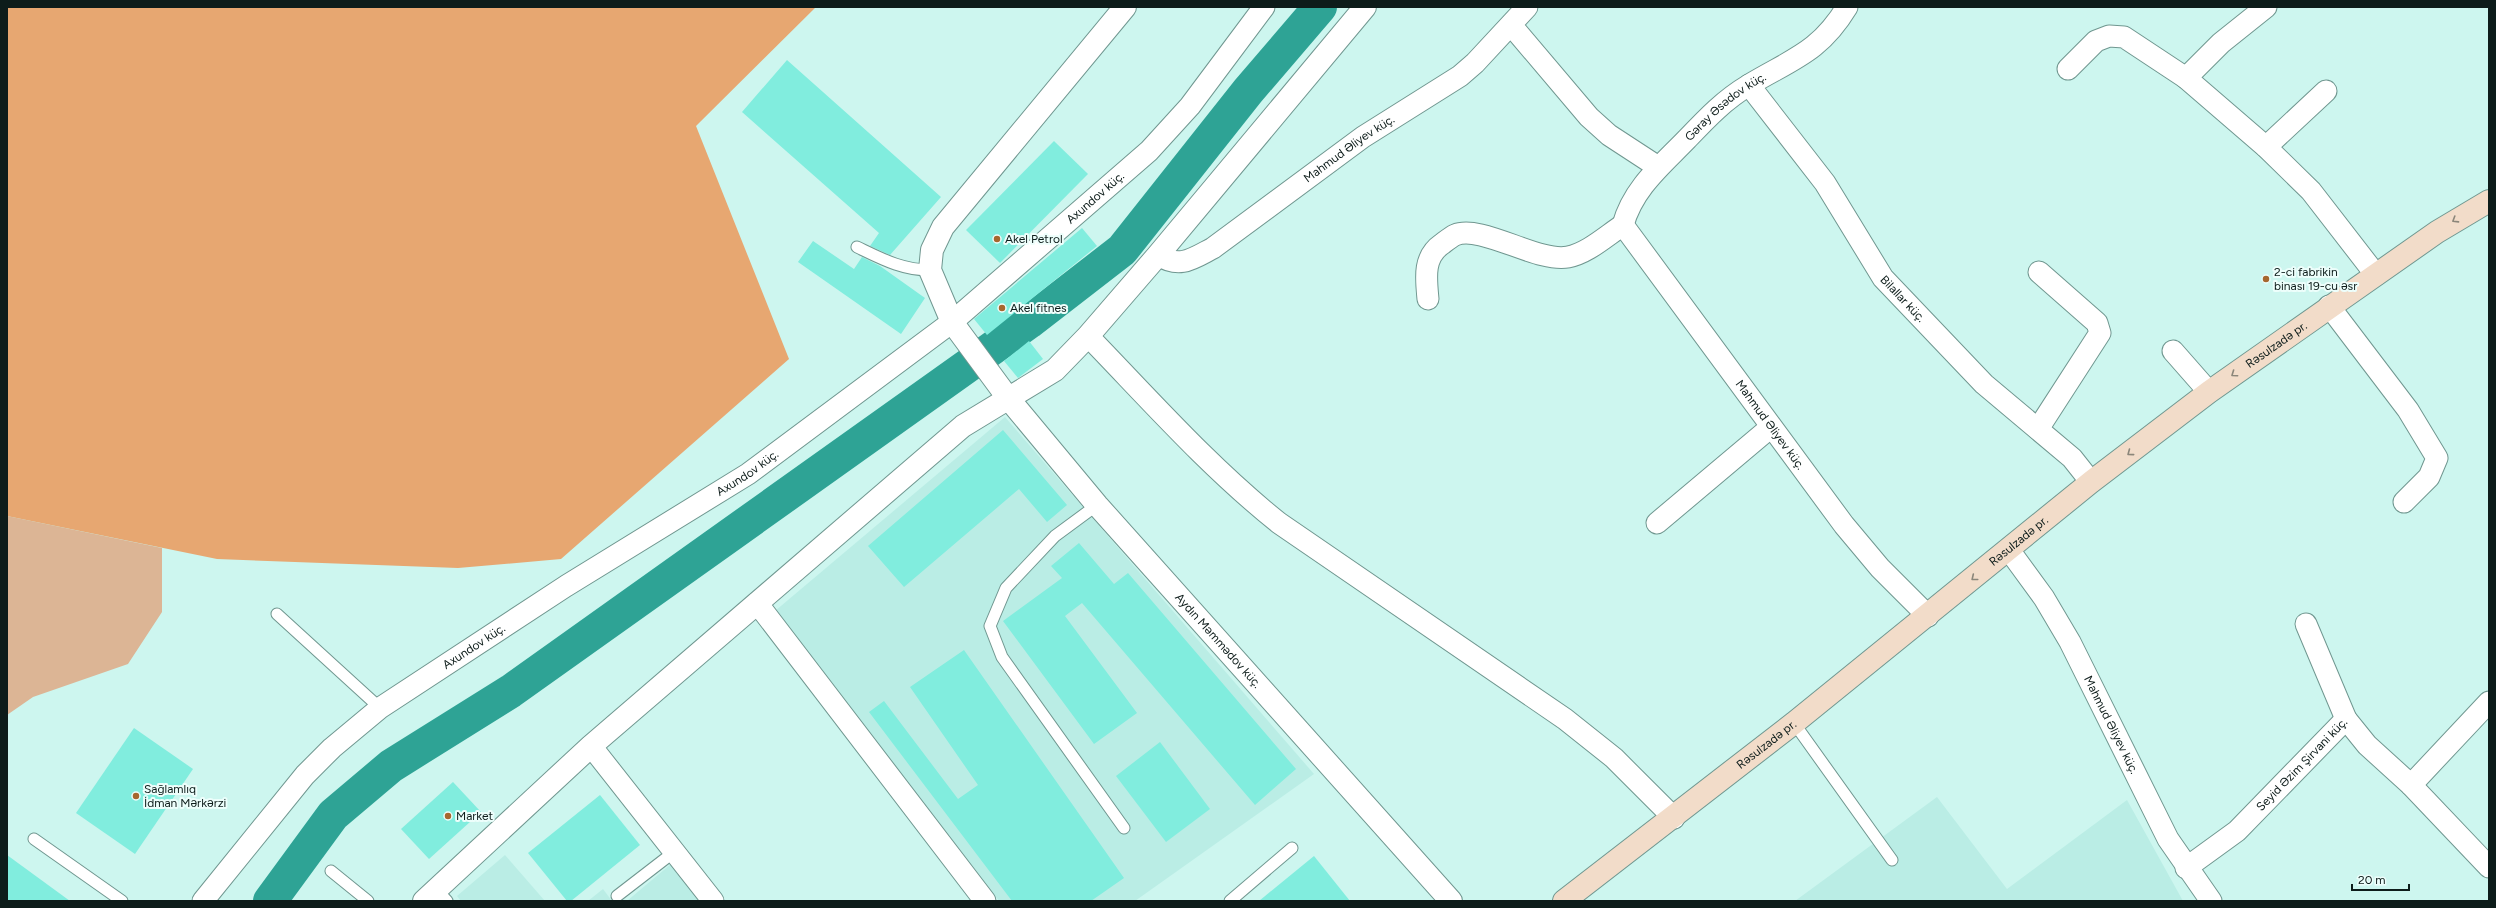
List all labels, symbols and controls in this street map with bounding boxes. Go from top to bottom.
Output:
street label: Gəray Əsədov küç. [1682,70,1768,144]
street label: Mahmud Əliyev küç. [1301,112,1397,185]
street label: Axundov küç. [1064,169,1127,226]
one-way arrow [2452,216,2459,223]
place label: Akel Petrol [1005,232,1063,246]
marker: Akel Petrol [992,234,1002,244]
place label: 2-ci fabrikin binası 19-cu əsr [2274,265,2357,293]
street label: Bilallar küç. [1877,273,1928,325]
marker: 2-ci fabrikin binası 19-cu əsr [2261,274,2271,284]
place label: Akel fitnes [1010,301,1067,315]
marker: Akel fitnes [997,303,1007,313]
street label: Rəsulzadə pr. [2243,318,2310,371]
one-way arrow [2231,369,2238,376]
street label: Mahmud Əliyev küç. [1733,377,1808,472]
street label: Axundov küç. [714,447,781,499]
one-way arrow [2127,448,2134,455]
street label: Rəsulzadə pr. [1986,513,2051,569]
one-way arrow [1972,574,1979,581]
street label: Aydın Məmmədov küç. [1172,590,1264,691]
street label: Axundov küç. [440,621,508,672]
street label: Mahmud Əliyev küç. [2081,673,2141,776]
street label: Seyid Əzim Şirvani küç. [2253,715,2350,814]
street label: Rəsulzadə pr. [1734,717,1799,772]
place label: Sağlamlıq İdman Mərkərzi [144,782,226,810]
marker: Sağlamlıq İdman Mərkərzi [131,791,141,801]
place label: Market [456,809,494,823]
marker: Market [443,811,453,821]
scale bar [2352,866,2409,892]
text: 20 m [2358,873,2386,887]

